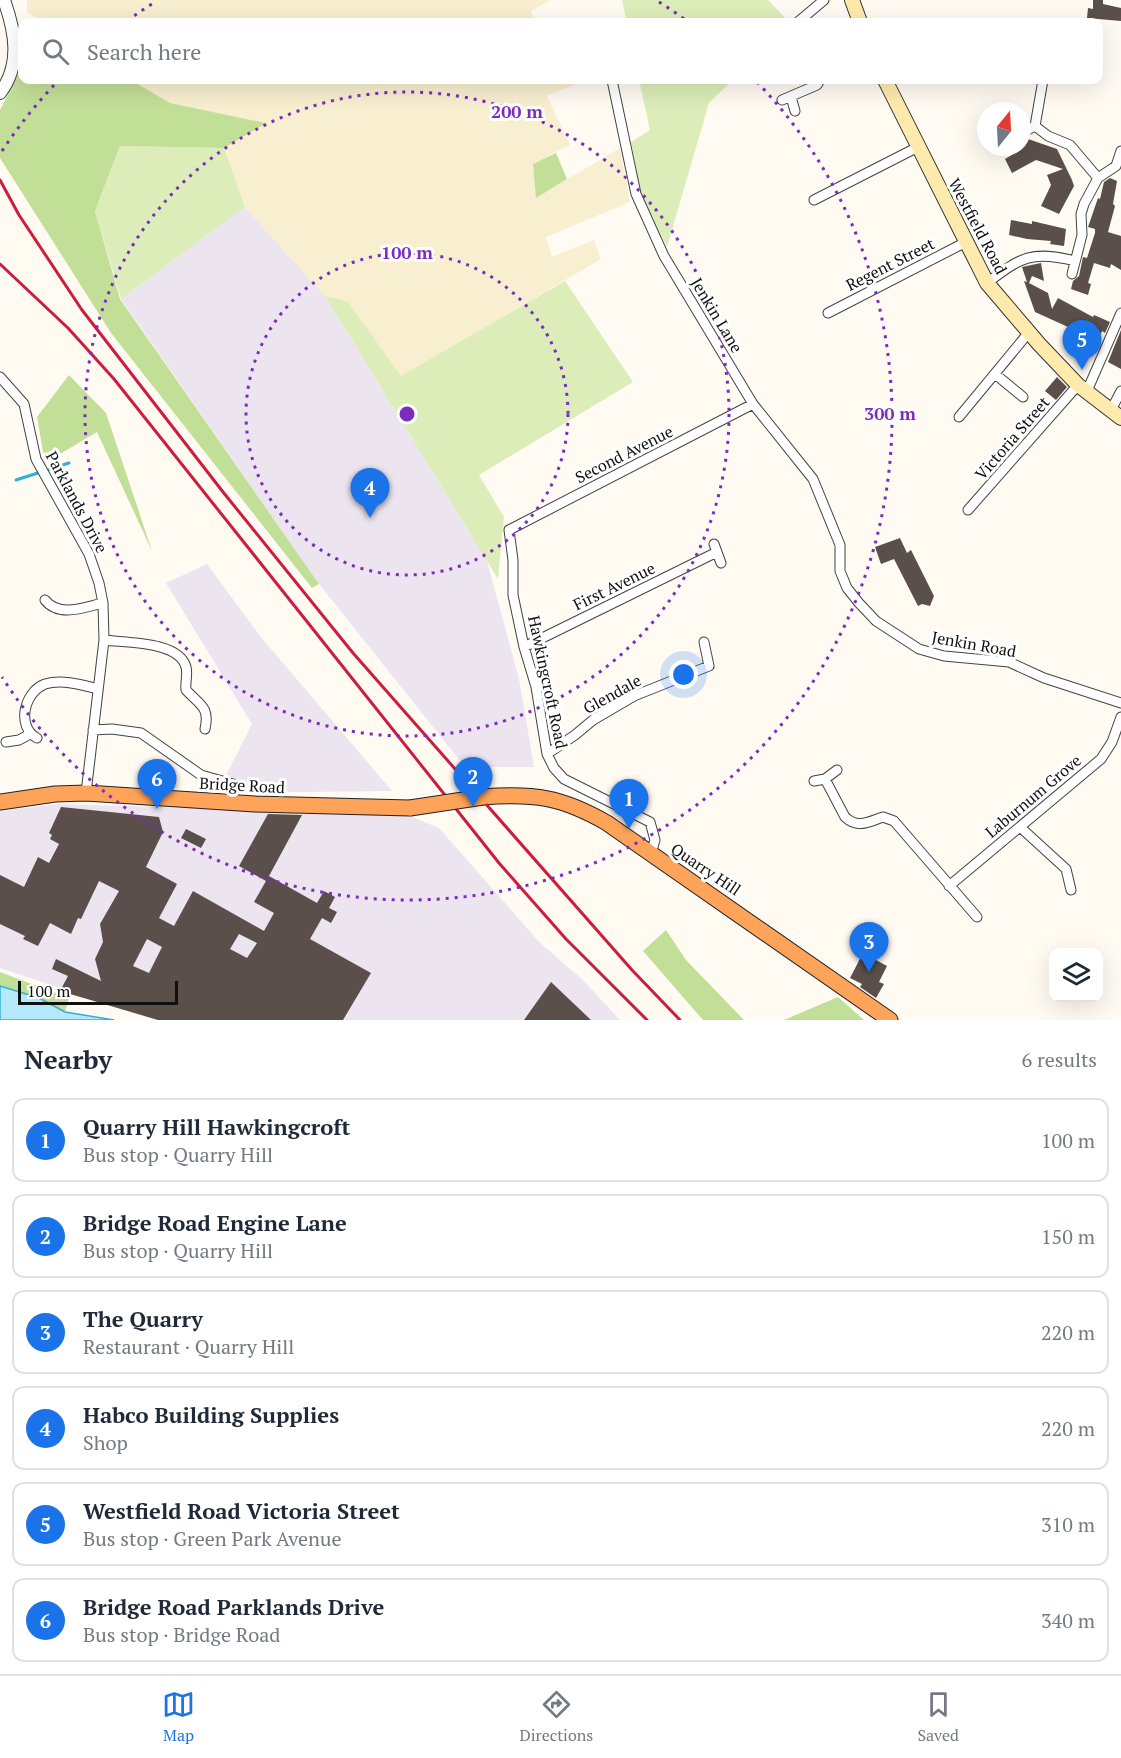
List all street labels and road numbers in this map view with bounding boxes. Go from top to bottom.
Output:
street label: Westfield Road [943,174,1013,278]
street label: Regent Street [842,232,938,296]
street label: Jenkin Lane [686,273,748,357]
street label: Victoria Street [970,392,1054,484]
street label: Second Avenue [571,420,677,488]
street label: Parklands Drive [41,447,113,557]
street label: First Avenue [569,557,659,615]
street label: Hawkingcroft Road [523,613,573,751]
street label: Jenkin Road [930,626,1018,662]
street label: Glendale [579,669,645,719]
street label: Laburnum Grove [980,749,1086,843]
street label: Bridge Road [199,772,285,798]
street label: Quarry Hill [667,838,745,901]

